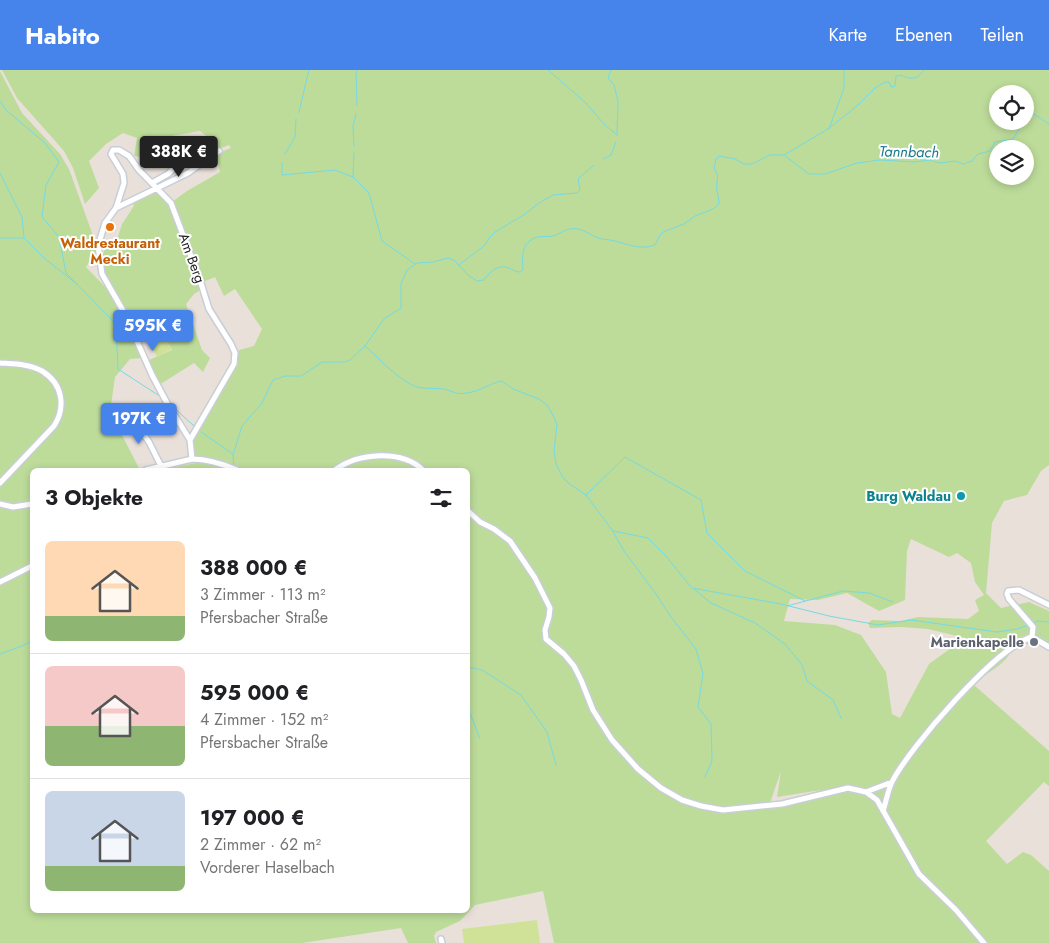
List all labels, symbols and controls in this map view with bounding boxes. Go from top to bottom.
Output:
text: Habito [25,18,100,53]
text: Karte [828,22,867,48]
text: Ebenen [895,22,953,48]
text: Teilen [981,22,1024,48]
map controls [989,85,1034,185]
button: locate [989,85,1034,130]
pin: 388K € [138,136,220,178]
text: 388K € [151,140,207,163]
water label: Tannbach [879,140,939,164]
button: layers [989,140,1034,185]
marker: Waldrestaurant Mecki [104,221,116,233]
street label: Am Berg [174,230,210,286]
place label: Waldrestaurant Mecki [60,233,160,269]
pin: 595K € [112,310,194,352]
text: 595K € [124,314,182,337]
pin: 197K € [98,402,180,445]
text: 197K € [112,407,166,430]
text: 3 Objekte [45,483,143,513]
icon: filters [427,484,455,512]
place label: Burg Waldau [866,486,951,506]
marker: Burg Waldau [955,490,967,502]
text: 388 000 € [200,553,307,583]
icon: home [85,561,145,621]
text: 3 Zimmer · 113 m² [200,583,325,606]
text: Pfersbacher Straße [200,606,328,629]
place label: Marienkapelle [930,632,1024,652]
marker: Marienkapelle [1028,636,1040,648]
text: 595 000 € [200,678,309,708]
icon: home [85,686,145,746]
text: 4 Zimmer · 152 m² [200,708,328,731]
text: Pfersbacher Straße [200,731,328,754]
text: 197 000 € [200,803,305,833]
icon: home [85,811,145,871]
text: 2 Zimmer · 62 m² [200,833,321,856]
text: Vorderer Haselbach [200,856,335,879]

